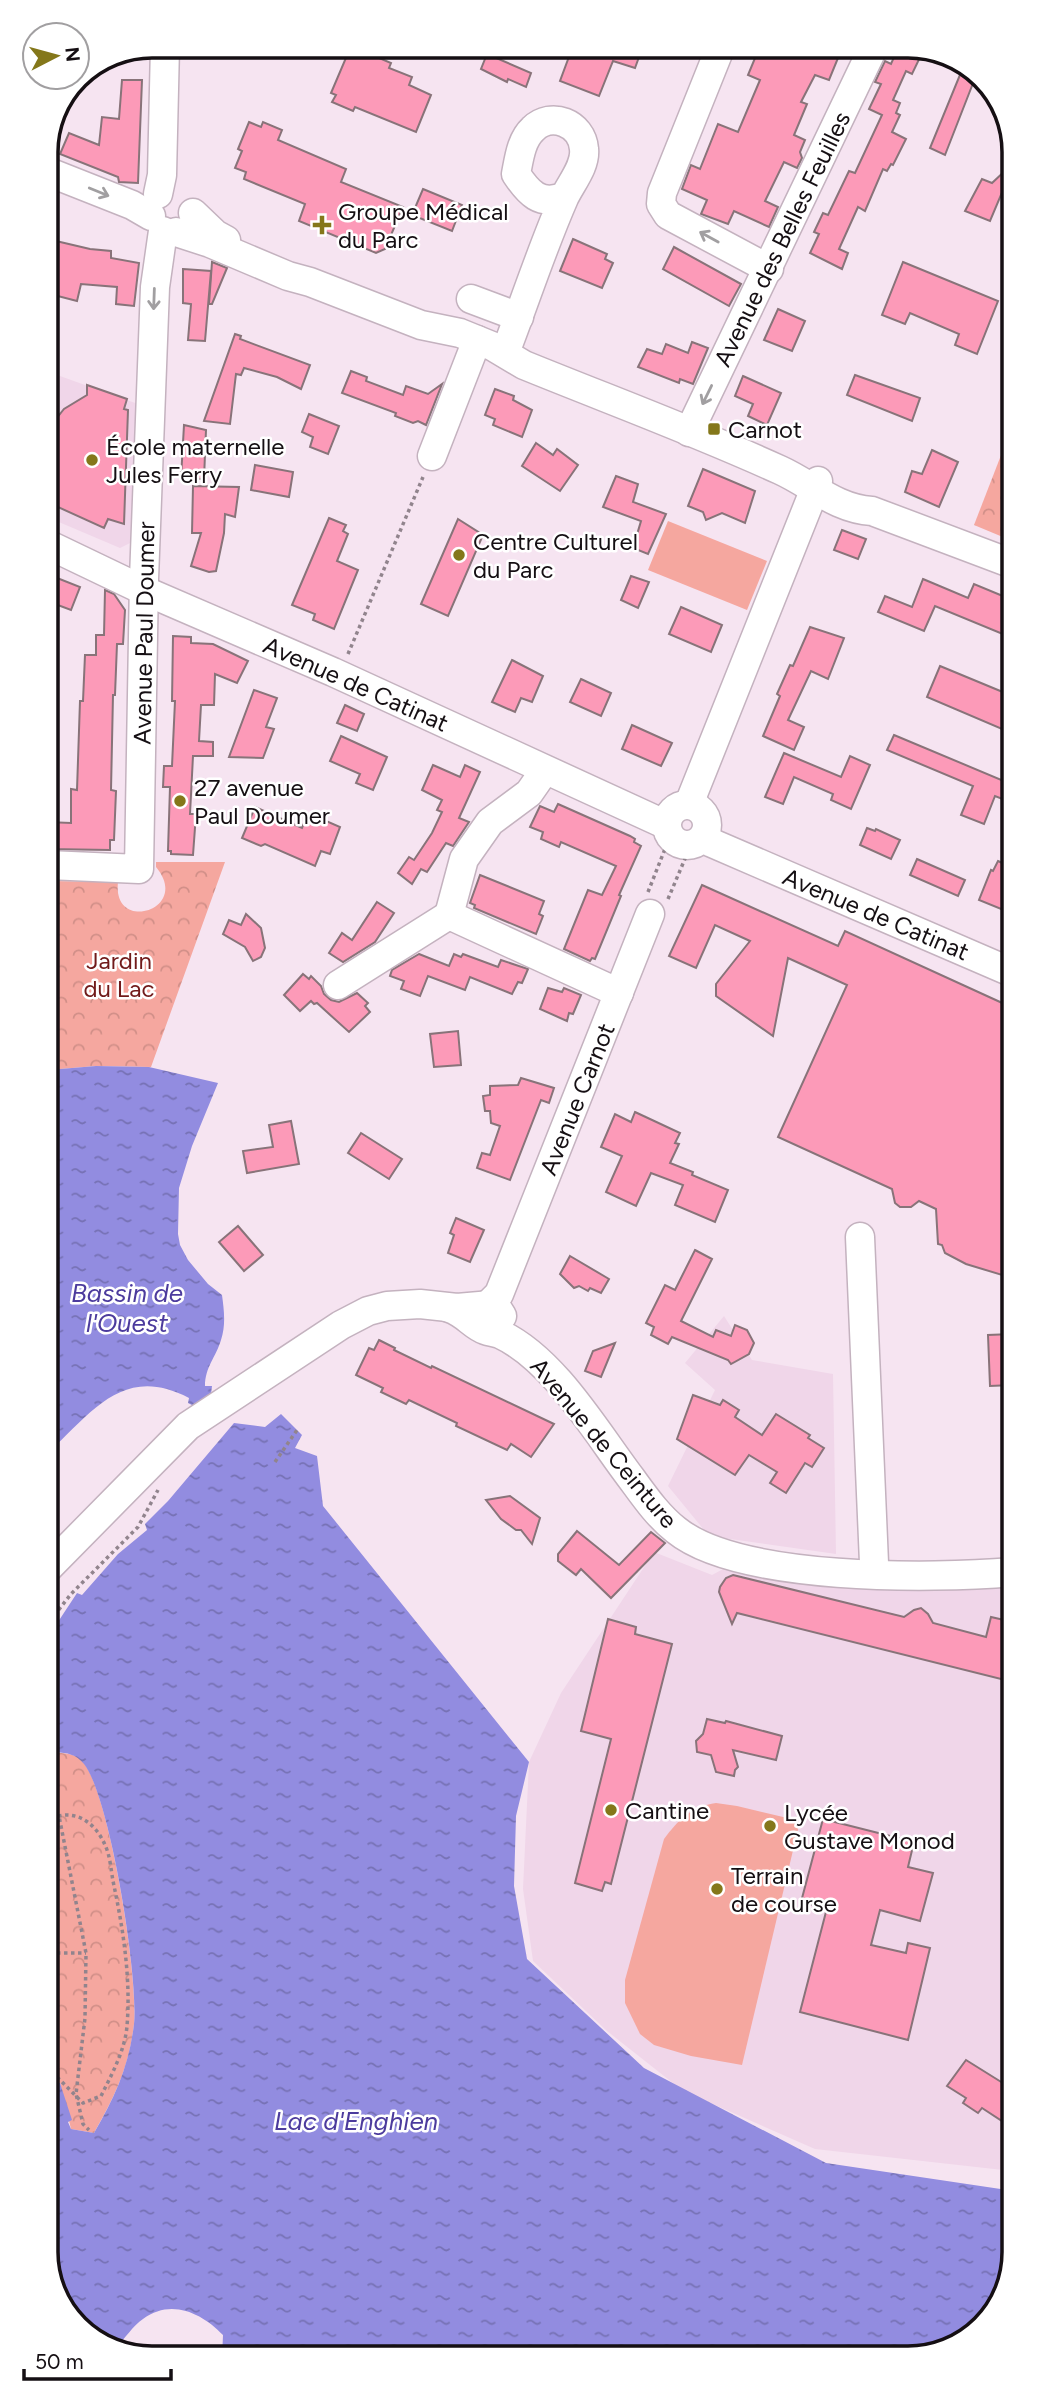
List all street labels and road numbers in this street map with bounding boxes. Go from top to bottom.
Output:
street label: Avenue des Belles Feuilles [708,107,856,371]
street label: Avenue Paul Doumer [128,521,160,745]
street label: Avenue de Catinat [259,630,453,738]
street label: Avenue de Catinat [779,862,973,966]
street label: Avenue Carnot [533,1019,621,1179]
street label: Avenue de Ceinture [524,1352,684,1534]

